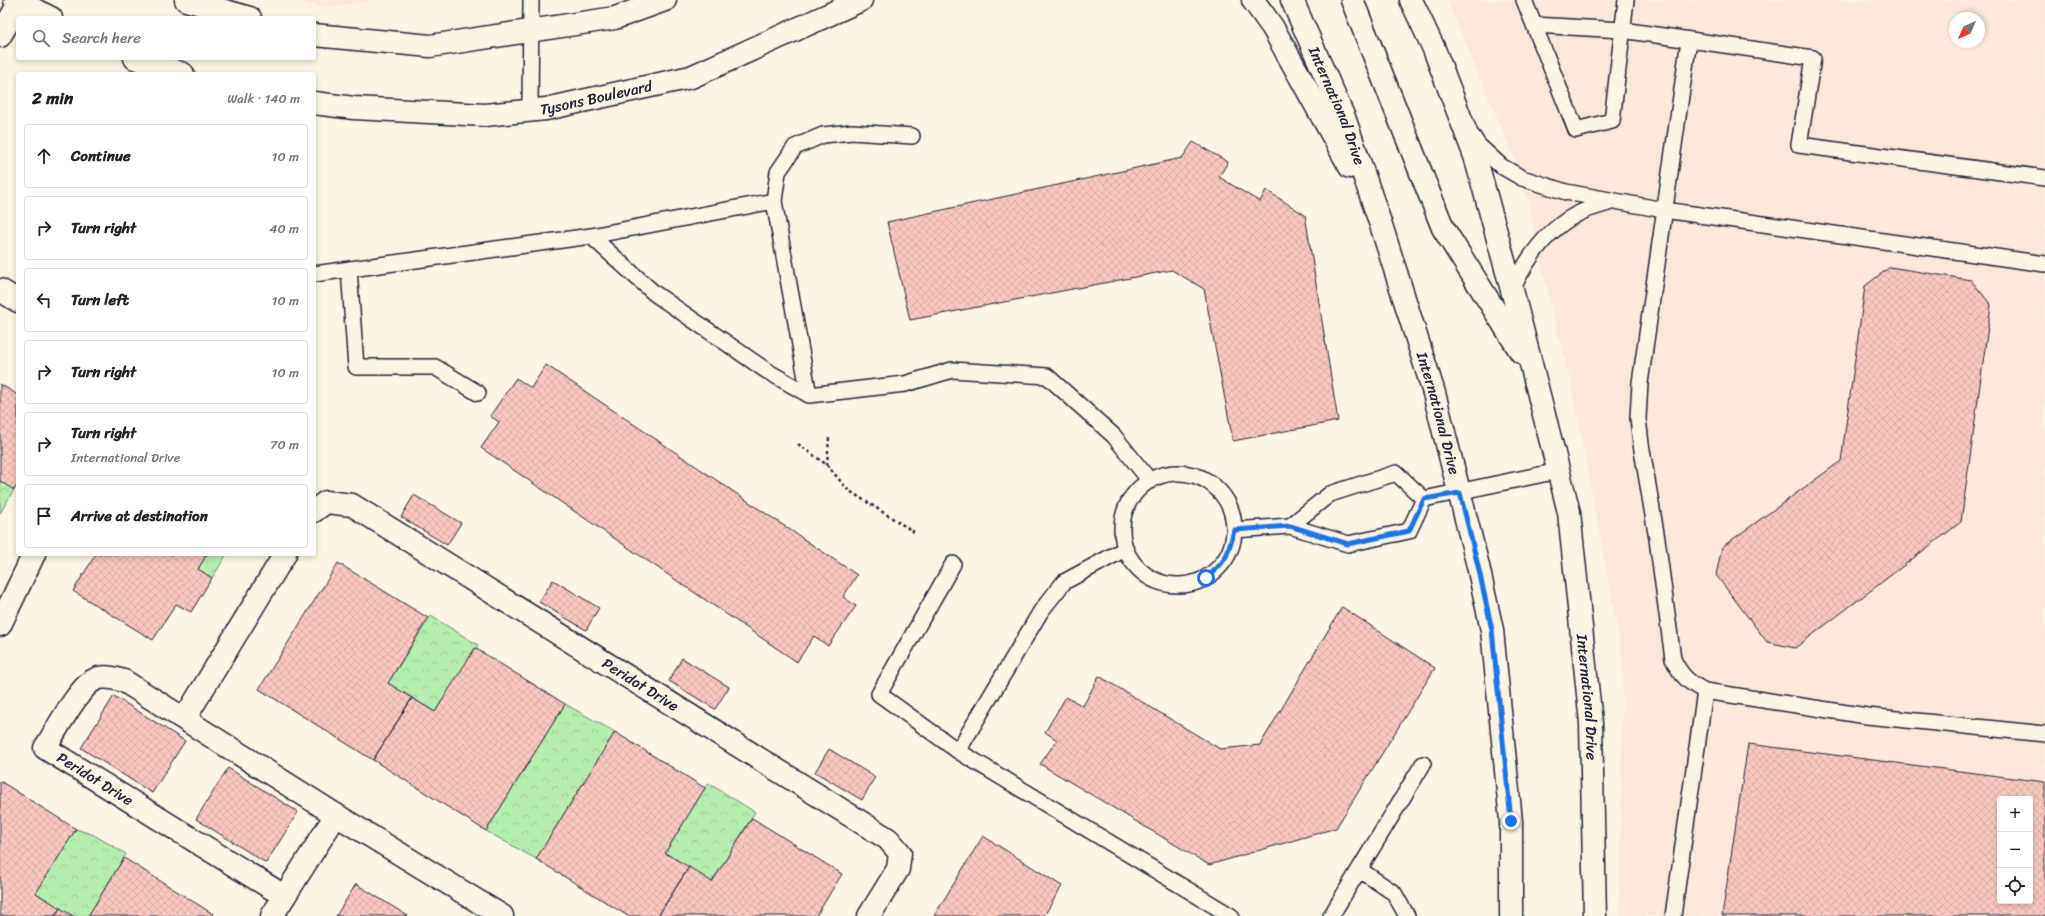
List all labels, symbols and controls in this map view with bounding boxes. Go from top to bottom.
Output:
north arrow [1949,12,1985,48]
search box [16,16,316,60]
text: Search here [62,25,141,51]
icon: search [30,27,52,49]
street label: International Drive [1301,41,1373,169]
street label: Tysons Boulevard [539,73,656,123]
text: 2 min [32,83,73,113]
text: Walk · 140 m [227,87,300,110]
text: Continue [71,143,131,169]
icon: ahead [33,145,55,167]
text: 10 m [272,145,299,168]
text: Turn right [71,215,136,241]
icon: right [33,217,55,239]
text: 40 m [269,217,299,240]
text: Turn left [71,287,129,313]
icon: left [33,289,55,311]
text: 10 m [272,289,299,312]
street label: International Drive [1409,348,1467,478]
text: Turn right [71,359,136,385]
icon: right [33,361,55,383]
text: 10 m [272,361,299,384]
text: Turn right [71,420,136,446]
icon: right [33,433,55,455]
text: 70 m [270,433,299,456]
text: International Drive [71,446,180,469]
text: Arrive at destination [71,503,208,529]
icon: arrive [33,505,55,527]
route start [1197,569,1215,587]
street label: International Drive [1569,632,1605,761]
street label: Peridot Drive [597,651,684,719]
street label: Peridot Drive [52,745,139,813]
map controls [1997,796,2033,904]
button: + [1997,796,2033,832]
route end [1502,812,1520,830]
button: − [1997,832,2033,868]
button: locate [1997,868,2033,904]

